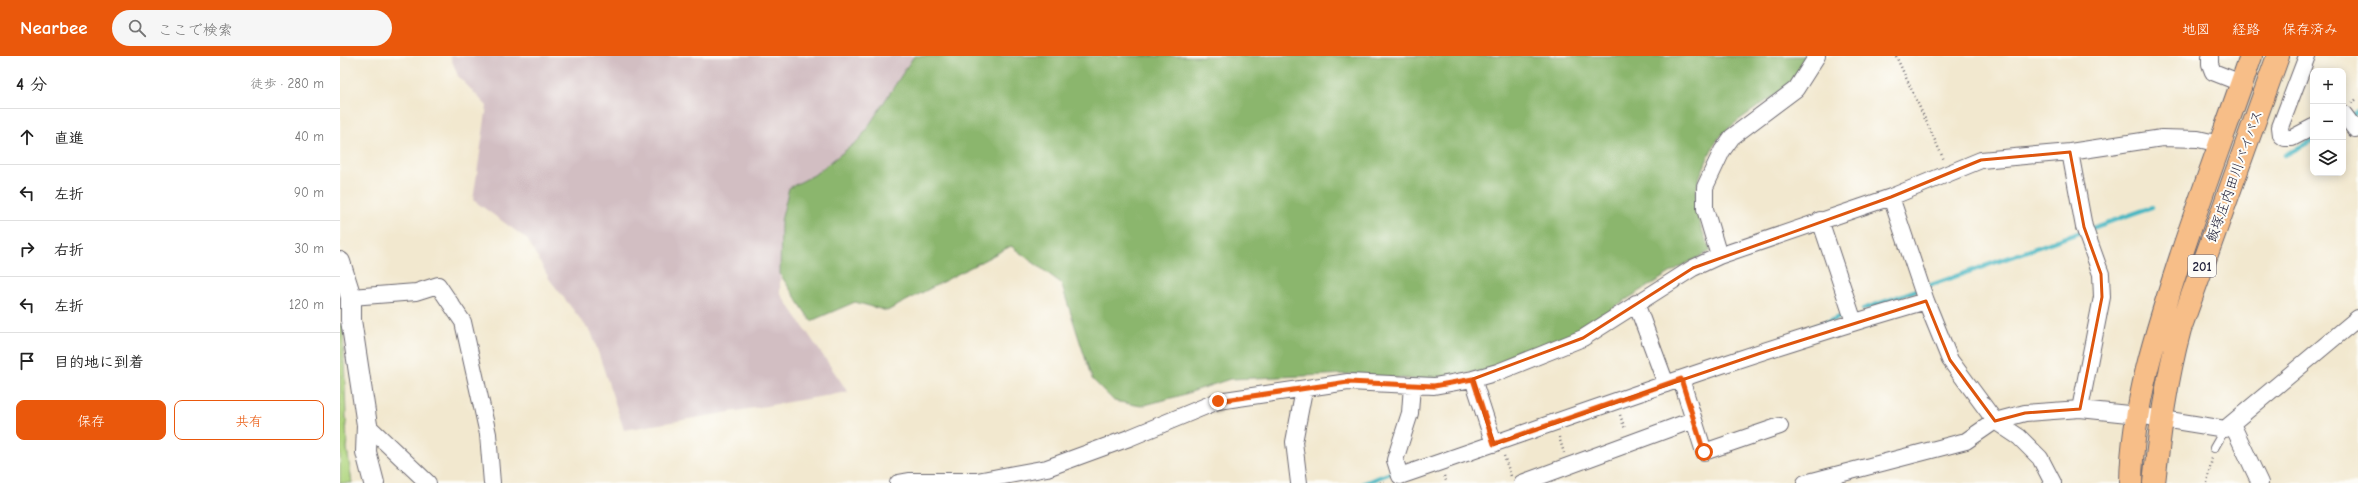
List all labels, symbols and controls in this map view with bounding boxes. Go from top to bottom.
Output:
search box [112,10,392,46]
text: Nearbee [20,17,88,39]
icon: search [126,17,148,39]
text: ここで検索 [158,21,233,39]
text: 地図 [2182,21,2210,38]
text: 経路 [2232,21,2260,38]
text: 保存済み [2282,21,2338,38]
map controls [2310,68,2346,176]
button: + [2310,68,2346,104]
text: 4 分 [16,75,47,94]
text: 徒歩 · 280 m [251,76,324,91]
button: − [2310,104,2346,140]
street label: 飯塚庄内田川バイパス [2203,108,2266,245]
icon: ahead [16,126,38,148]
text: 直進 [54,129,84,147]
text: 40 m [295,129,324,144]
button: layers [2310,140,2346,176]
icon: left [16,182,38,204]
text: 左折 [54,185,84,203]
text: 90 m [294,185,324,200]
icon: right [16,238,38,260]
text: 右折 [54,241,84,259]
text: 30 m [294,241,324,256]
road number: 201 [2188,255,2216,277]
icon: left [16,294,38,316]
text: 左折 [54,297,84,315]
text: 120 m [289,297,324,312]
icon: arrive [16,350,38,372]
text: 目的地に到着 [54,353,144,371]
route end [1209,392,1227,410]
button: 保存 [16,400,166,440]
button: 共有 [174,400,324,440]
route start [1695,443,1713,461]

